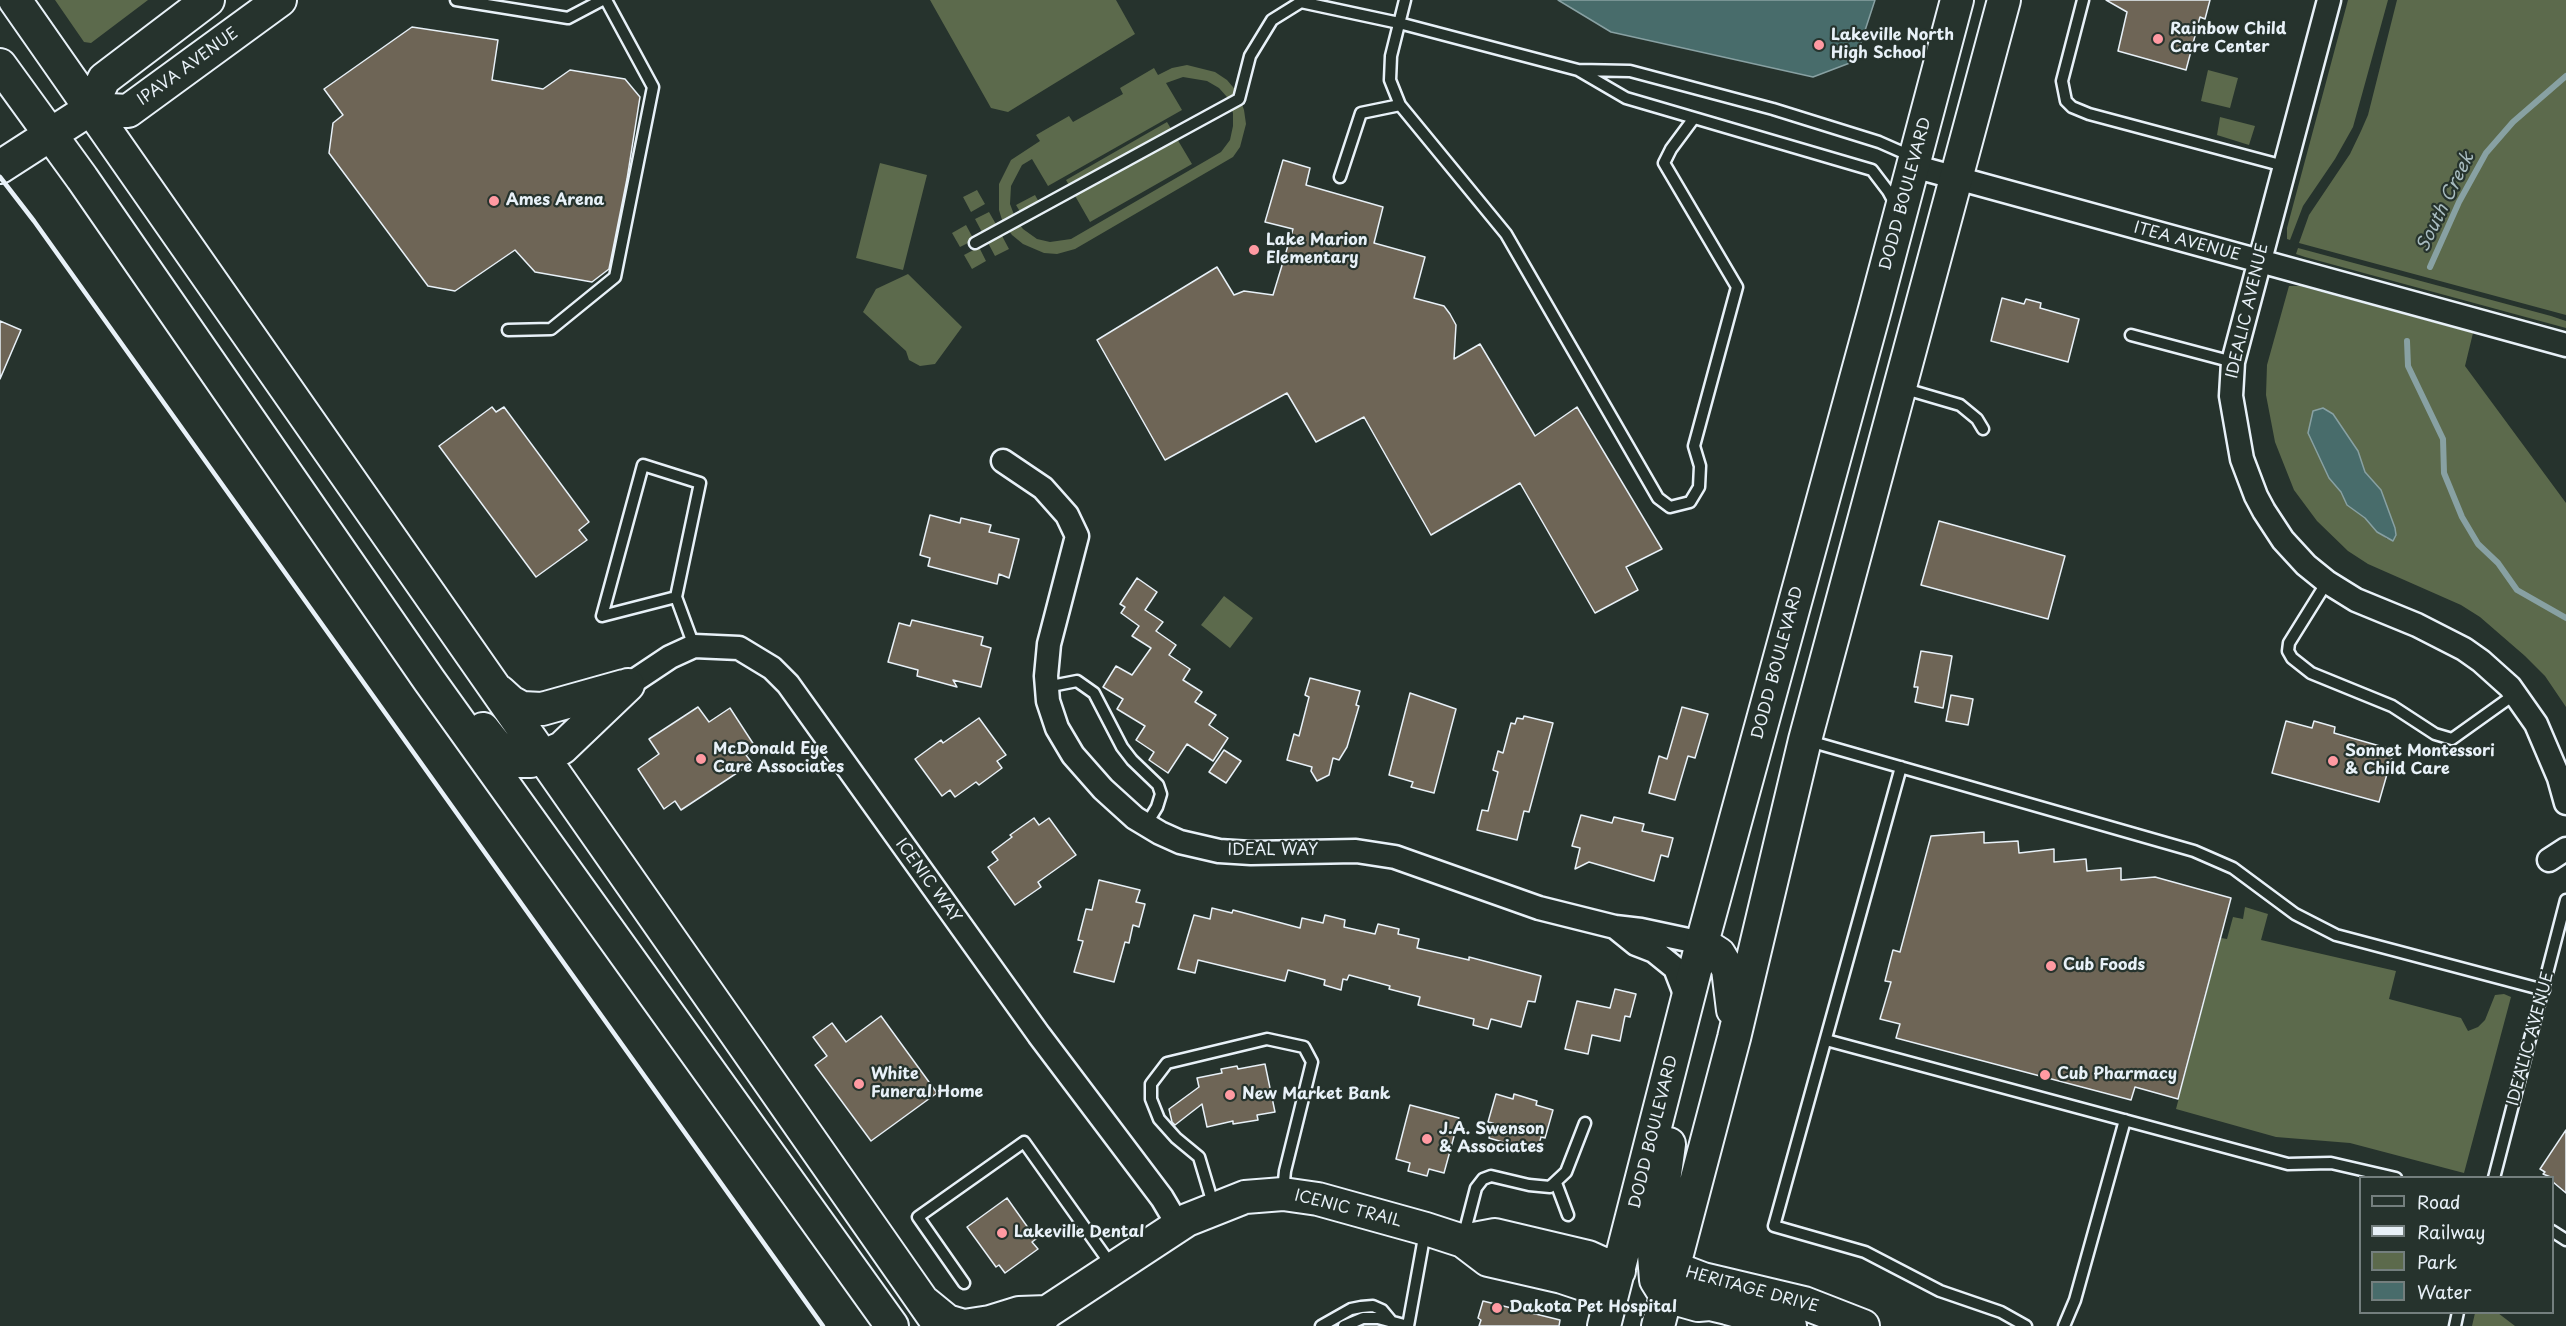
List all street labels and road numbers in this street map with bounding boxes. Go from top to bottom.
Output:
street label: IPAVA AVENUE [134,24,242,110]
street label: DODD BOULEVARD [1876,115,1936,273]
street label: ITEA AVENUE [2132,219,2242,265]
street label: IDEALIC AVENUE [2223,242,2273,380]
street label: DODD BOULEVARD [1748,584,1808,742]
street label: ICENIC WAY [891,835,965,927]
street label: IDEAL WAY [1228,841,1318,861]
street label: IDEALIC AVENUE [2504,970,2558,1108]
street label: DODD BOULEVARD [1626,1053,1682,1211]
street label: ICENIC TRAIL [1292,1186,1404,1232]
street label: HERITAGE DRIVE [1684,1263,1820,1317]

